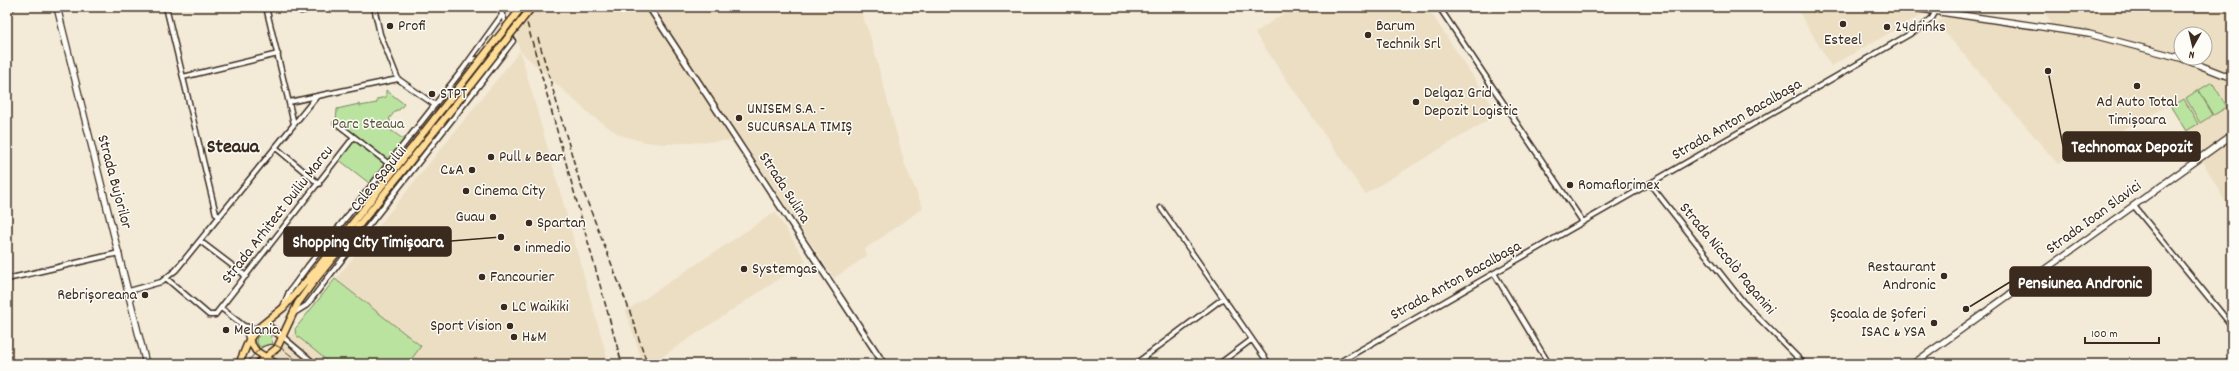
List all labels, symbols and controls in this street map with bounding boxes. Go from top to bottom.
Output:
place label: Profi [398,15,426,38]
place label: Barum Technik Srl [1376,15,1441,56]
place label: 24drinks [1895,16,1946,39]
marker: Esteel [1838,19,1848,29]
marker: Profi [385,21,395,31]
marker: 24drinks [1882,22,1892,32]
north arrow [2173,26,2213,66]
place label: Esteel [1824,29,1862,52]
marker: Barum Technik Srl [1363,30,1373,40]
text: N [2188,46,2196,62]
street label: Strada Anton Bacalbașa [1668,73,1807,167]
marker: Ad Auto Total Timișoara [2132,81,2142,91]
place label: Delgaz Grid Depozit Logistic [1424,82,1518,123]
place label: STPT [440,83,468,106]
marker: STPT [427,89,437,99]
place label: Ad Auto Total Timișoara [2096,91,2178,132]
marker: Delgaz Grid Depozit Logistic [1411,97,1421,107]
place label: UNISEM S.A. - SUCURSALA TIMIȘ [747,98,853,139]
park label: Parc Steaua [332,113,405,136]
marker: UNISEM S.A. - SUCURSALA TIMIȘ [734,113,744,123]
street label: Strada Bujorilor [90,132,138,232]
callout: Technomax Depozit [2063,132,2200,161]
district label: Steaua [207,134,260,162]
text: Technomax Depozit [2071,137,2194,161]
street label: Strada Arhitect Duiliu Marcu [216,141,340,289]
street label: Calea Șagului [345,141,413,217]
place label: Pull & Bear [499,146,563,169]
street label: Strada Sulina [752,148,816,229]
marker: Pull & Bear [486,152,496,162]
place label: C&A [440,159,464,182]
marker: C&A [467,165,477,175]
place label: Romaflorimex [1578,174,1659,197]
street label: Strada Ioan Slavici [2042,175,2147,261]
place label: Cinema City [474,180,545,203]
marker: Romaflorimex [1565,180,1575,190]
marker: Cinema City [461,186,471,196]
street label: Strada Niccolò Paganini [1673,198,1781,320]
place label: Guau [456,206,485,229]
marker: Guau [488,212,498,222]
place label: Spartan [537,212,586,235]
marker: Spartan [524,218,534,228]
callout: Shopping City Timișoara [284,227,451,256]
text: Shopping City Timișoara [292,232,445,256]
street label: Strada Anton Bacalbașa [1386,235,1526,327]
place label: inmedio [525,237,571,260]
marker: inmedio [512,243,522,253]
place label: Restaurant Andronic [1867,256,1936,297]
place label: Systemgas [752,258,818,281]
marker: Systemgas [739,264,749,274]
place label: Fancourier [490,266,554,289]
callout: Pensiunea Andronic [2010,267,2151,296]
marker: Restaurant Andronic [1939,271,1949,281]
marker: Fancourier [477,272,487,282]
text: Pensiunea Andronic [2018,273,2142,297]
place label: Rebrișoreana [57,284,137,307]
marker: Rebrișoreana [140,290,150,300]
place label: LC Waikiki [512,296,569,319]
marker: LC Waikiki [499,302,509,312]
place label: Școala de Șoferi ISAC & YSA [1830,303,1926,344]
place label: Sport Vision [430,315,502,338]
marker: Școala de Șoferi ISAC & YSA [1929,318,1939,328]
place label: Melania [234,319,280,342]
scale bar [2085,319,2159,345]
marker: Sport Vision [505,321,515,331]
marker: Melania [221,325,231,335]
place label: H&M [522,326,547,349]
text: 100 m [2091,326,2118,343]
marker: H&M [509,332,519,342]

